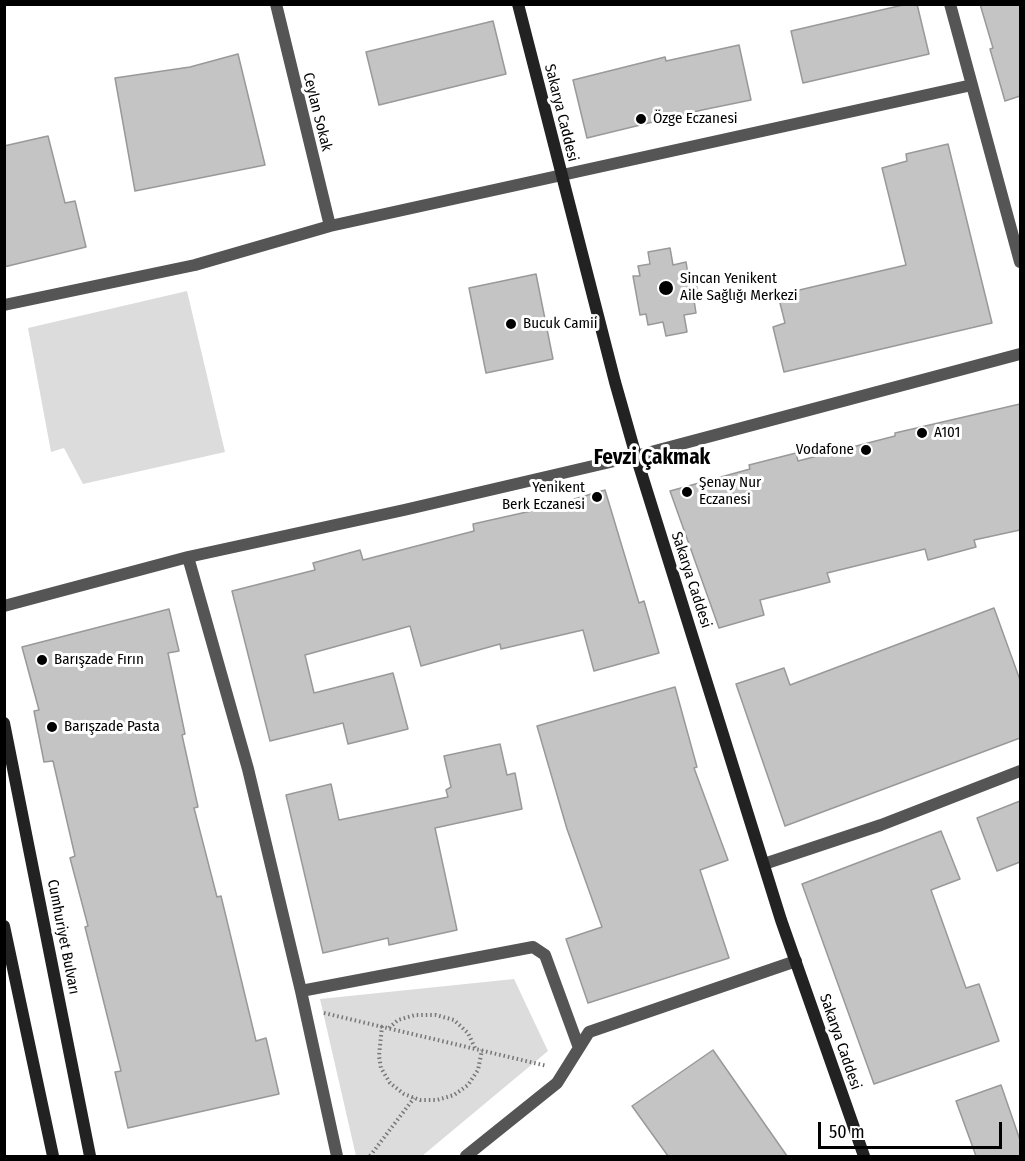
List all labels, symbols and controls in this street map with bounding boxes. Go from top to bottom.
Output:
street label: Sakarya Caddesi [540,62,582,164]
street label: Ceylan Sokak [299,71,335,153]
place label: Özge Eczanesi [653,110,738,128]
marker: Özge Eczanesi [634,112,648,126]
place label: Sincan Yenikent Aile Sağlığı Merkezi [680,270,797,305]
marker: Sincan Yenikent Aile Sağlığı Merkezi [657,279,675,297]
place label: Bucuk Camii [523,315,598,333]
marker: Bucuk Camii [504,317,518,331]
place label: A101 [934,424,960,442]
marker: A101 [915,426,929,440]
place label: Vodafone [796,441,854,459]
marker: Vodafone [859,443,873,457]
district label: Fevzi Çakmak [594,445,710,471]
place label: Şenay Nur Eczanesi [699,474,761,509]
place label: Yenikent Berk Eczanesi [502,479,585,514]
marker: Şenay Nur Eczanesi [680,485,694,499]
marker: Yenikent Berk Eczanesi [590,490,604,504]
street label: Sakarya Caddesi [667,530,715,630]
place label: Barışzade Fırın [54,651,144,669]
marker: Barışzade Fırın [35,653,49,667]
place label: Barışzade Pasta [64,718,160,736]
marker: Barışzade Pasta [45,720,59,734]
street label: Cumhuriyet Bulvarı [43,878,83,996]
street label: Sakarya Caddesi [815,992,865,1092]
scale bar [821,1110,1006,1148]
text: 50 m [829,1121,865,1143]

